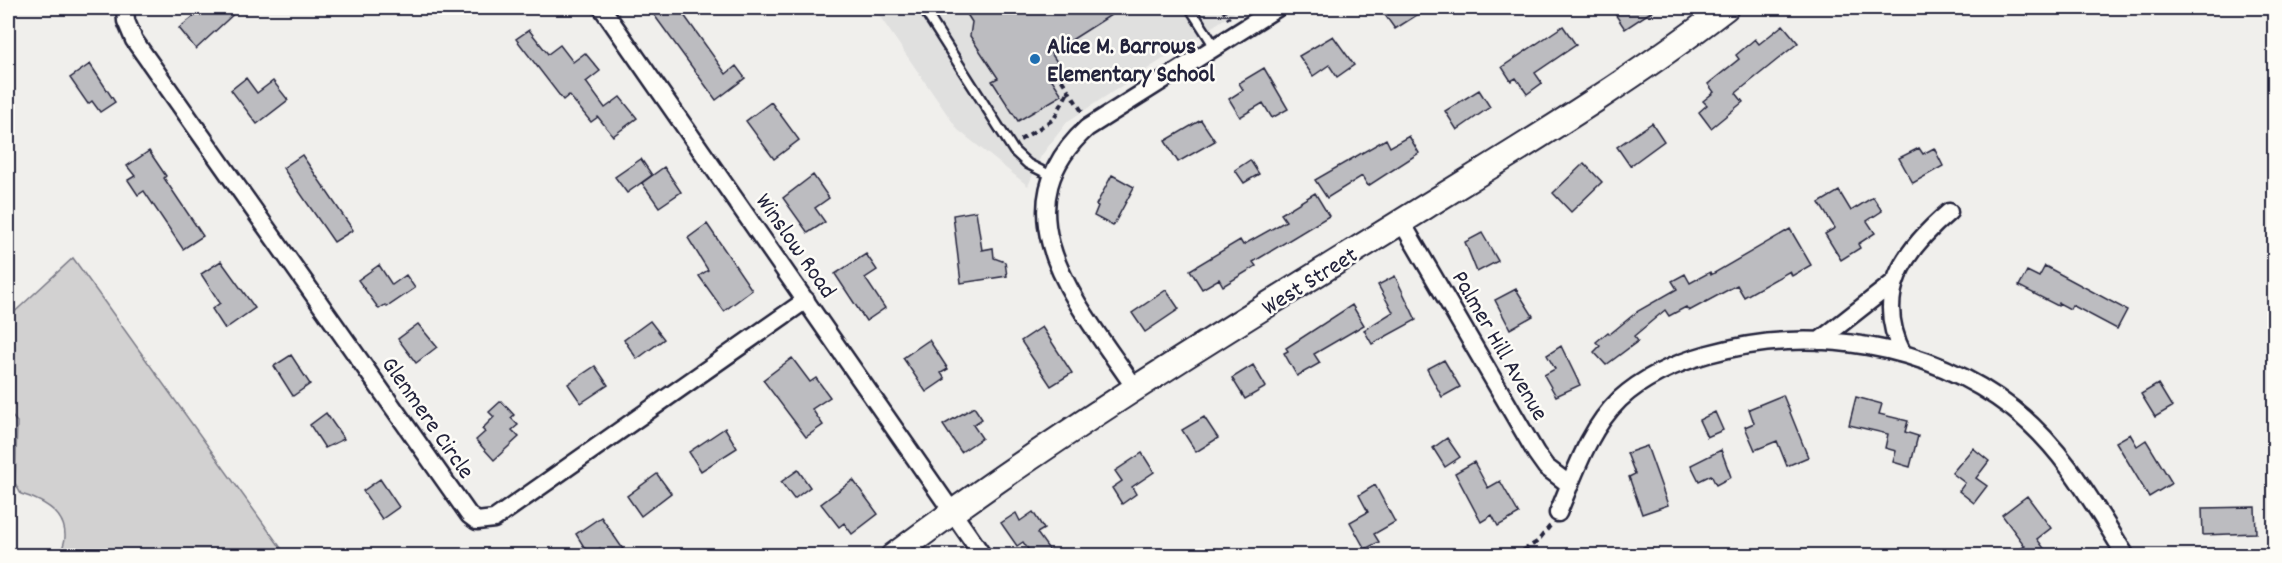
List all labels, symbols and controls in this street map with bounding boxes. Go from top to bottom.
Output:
place label: Alice M. Barrows Elementary School [1047,31,1215,93]
marker: Alice M. Barrows Elementary School [1028,52,1042,66]
street label: Winslow Road [746,187,843,306]
street label: West Street [1256,240,1365,325]
street label: Palmer Hill Avenue [1442,265,1555,428]
street label: Glenmere Circle [372,351,481,487]

